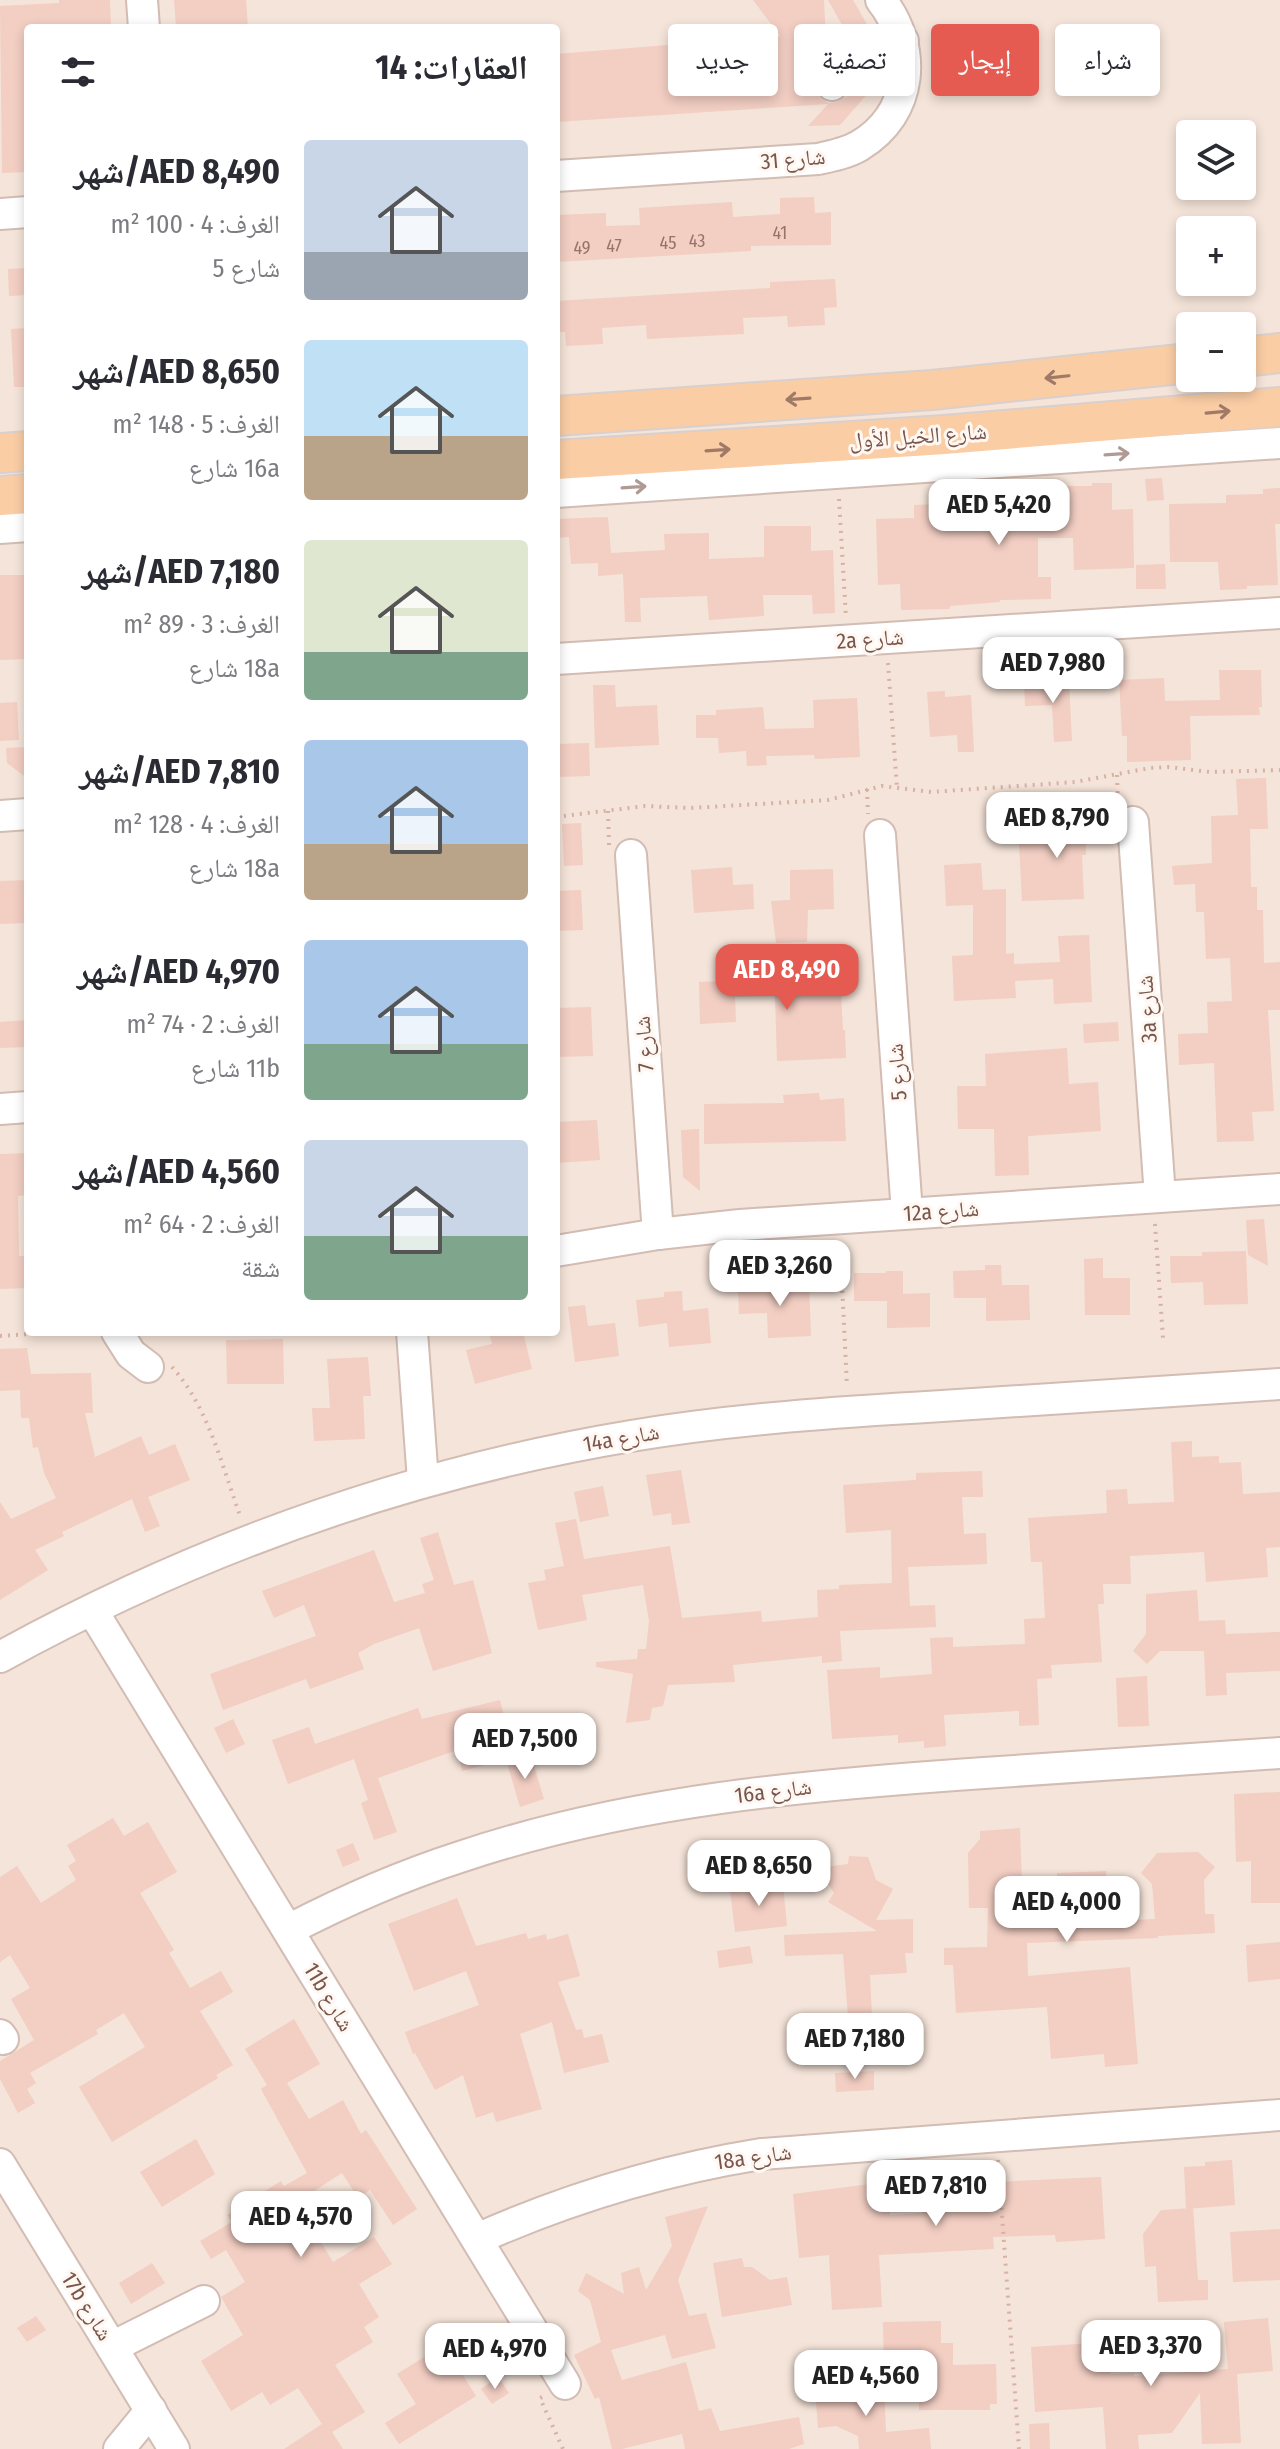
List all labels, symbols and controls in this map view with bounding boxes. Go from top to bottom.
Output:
chip: جديد [668,24,778,96]
chip: تصفية [794,24,915,96]
chip: إيجار [931,24,1039,96]
chip: شراء [1055,24,1160,96]
text: العقارات: 14 [375,47,528,88]
icon: filters [56,50,100,94]
map controls [1176,120,1256,392]
button: layers [1176,120,1256,200]
street label: شارع 31 [759,143,827,175]
text: AED 8,490/شهر [74,151,280,192]
icon: home [368,172,464,268]
text: الغرف: 4 · 100 m² [110,209,280,240]
button: + [1176,216,1256,296]
house number: 41 [773,222,787,244]
house number: 43 [689,230,705,252]
house number: 45 [660,232,676,254]
house number: 47 [606,235,622,257]
house number: 49 [573,237,591,259]
text: شارع 5 [213,253,280,284]
button: − [1176,312,1256,392]
text: AED 8,650/شهر [73,351,280,392]
one-way arrow [1044,369,1071,384]
icon: home [368,372,464,468]
one-way arrow [785,392,812,407]
one-way arrow [1204,404,1230,419]
text: الغرف: 5 · 148 m² [113,409,280,440]
street label: شارع الخيل الأول [848,418,988,454]
one-way arrow [704,442,731,457]
one-way arrow [1103,446,1130,461]
text: 16a شارع [189,453,280,484]
one-way arrow [620,479,647,494]
pin: AED 5,420 [907,479,1091,547]
text: AED 5,420 [947,489,1051,520]
text: AED 7,180/شهر [82,551,280,592]
icon: home [368,572,464,668]
text: الغرف: 3 · 89 m² [123,609,280,640]
street label: 2a شارع [835,623,905,655]
pin: AED 7,980 [961,637,1145,705]
text: AED 7,980 [1000,647,1106,678]
text: 18a شارع [189,653,280,684]
text: AED 7,810/شهر [79,751,280,792]
icon: home [368,772,464,868]
pin: AED 8,790 [965,792,1149,860]
text: AED 8,790 [1004,802,1110,833]
text: الغرف: 4 · 128 m² [113,809,280,840]
text: 18a شارع [189,853,280,884]
pin: AED 8,490 [695,944,879,1012]
text: AED 4,970/شهر [77,951,280,992]
text: AED 8,490 [734,954,840,985]
icon: home [368,972,464,1068]
street label: 3a شارع [1131,974,1163,1044]
text: الغرف: 2 · 74 m² [126,1009,280,1040]
street label: شارع 7 [629,1015,659,1073]
street label: شارع 5 [882,1043,912,1101]
text: 11b شارع [191,1053,280,1084]
text: AED 4,560/شهر [73,1151,280,1192]
icon: home [368,1172,464,1268]
street label: 12a شارع [902,1195,980,1227]
text: الغرف: 2 · 64 m² [123,1209,280,1240]
pin: AED 3,260 [688,1240,872,1308]
text: AED 3,260 [727,1250,833,1281]
text: شقة [241,1253,280,1284]
street label: 14a شارع [581,1418,661,1458]
pin: AED 7,500 [433,1713,617,1781]
text: AED 7,500 [472,1723,578,1754]
street label: 16a شارع [733,1773,813,1809]
pin: AED 8,650 [667,1840,851,1908]
text: AED 8,650 [705,1850,813,1881]
pin: AED 4,000 [975,1876,1159,1944]
text: AED 4,000 [1013,1886,1121,1917]
street label: 11b شارع [298,1958,360,2036]
pin: AED 7,180 [763,2013,947,2081]
text: AED 7,180 [805,2023,905,2054]
street label: 18a شارع [713,2138,793,2176]
pin: AED 7,810 [844,2160,1028,2228]
text: AED 7,810 [885,2170,987,2201]
pin: AED 4,570 [209,2191,393,2259]
text: AED 4,570 [249,2201,353,2232]
street label: 17b شارع [55,2267,119,2345]
pin: AED 3,370 [1059,2320,1243,2388]
pin: AED 4,970 [403,2323,587,2391]
text: AED 3,370 [1099,2330,1203,2361]
text: AED 4,970 [443,2333,547,2364]
pin: AED 4,560 [774,2350,958,2418]
text: AED 4,560 [812,2360,920,2391]

